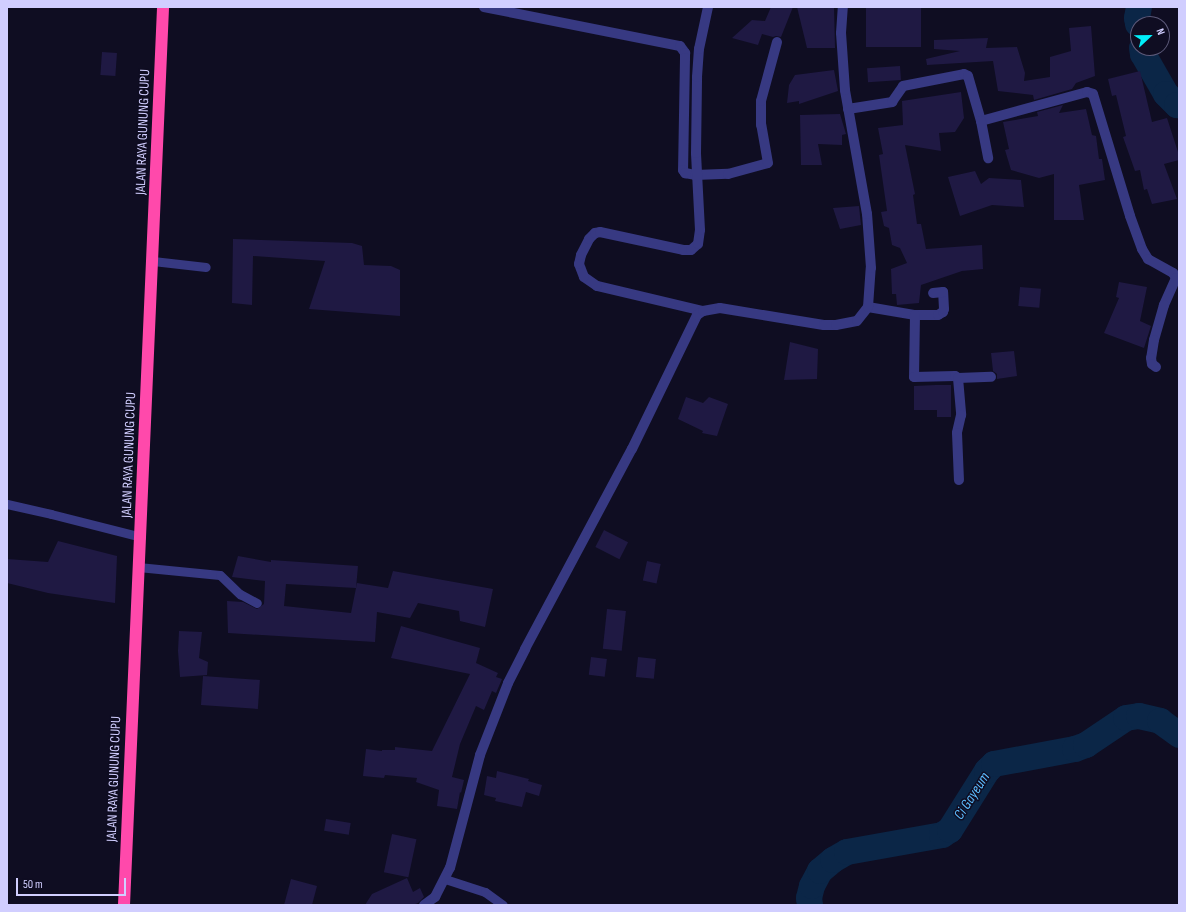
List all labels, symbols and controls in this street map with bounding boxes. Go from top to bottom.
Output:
north arrow [1130,16,1170,56]
text: N [1154,27,1168,37]
street label: JALAN RAYA GUNUNG CUPU [132,69,154,195]
street label: JALAN RAYA GUNUNG CUPU [118,392,140,518]
street label: JALAN RAYA GUNUNG CUPU [103,716,125,842]
water label: Ci Gayeum [950,769,994,823]
scale bar [18,870,128,896]
text: 50 m [23,877,43,892]

